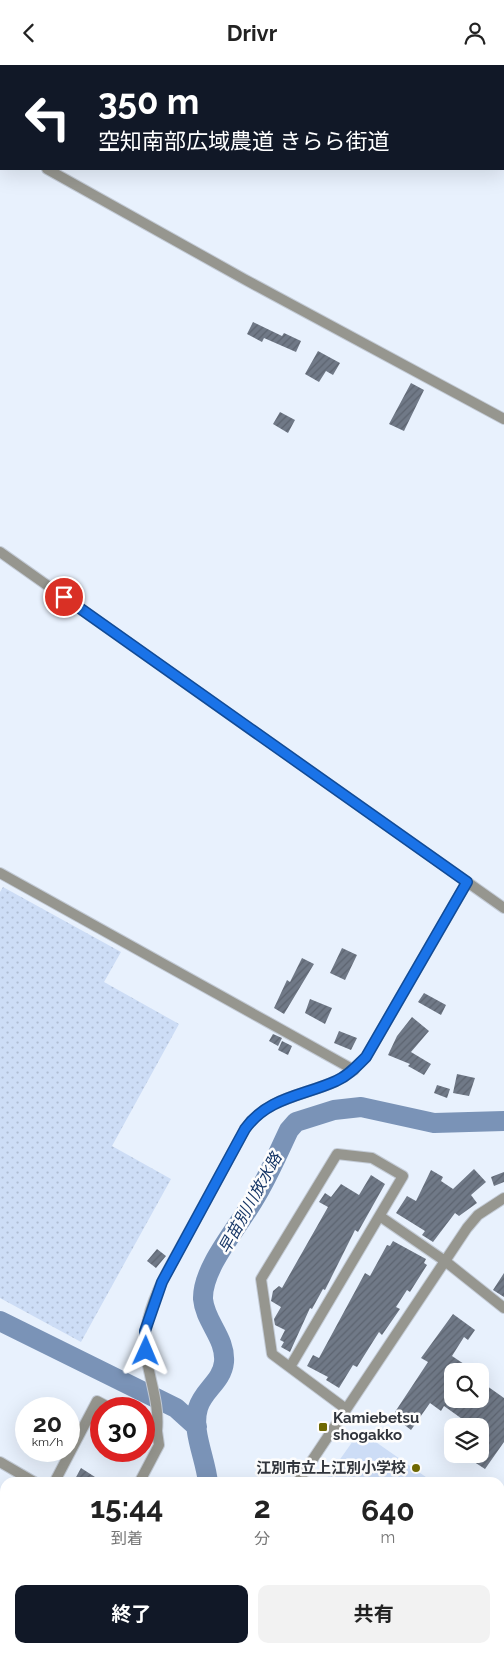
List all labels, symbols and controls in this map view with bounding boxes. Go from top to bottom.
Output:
icon: back [15,19,43,47]
icon: person [461,19,489,47]
text: Drivr [227,20,277,46]
text: 350 m [98,81,199,122]
icon: left [15,85,80,150]
text: 空知南部広域農道 きらら街道 [98,128,390,154]
pin [43,576,85,618]
icon: arrive [50,583,78,611]
water label: 早苗別川放水路 [215,1148,286,1257]
position arrow [119,1324,171,1376]
map controls [444,1363,489,1463]
button: search [444,1363,489,1408]
speed limit sign: 30 [90,1397,155,1462]
text: 20 [33,1408,62,1438]
place label: Kamiebetsu shogakko [333,1409,419,1444]
button: layers [444,1418,489,1463]
marker: Kamiebetsu shogakko [317,1421,329,1433]
text: km/h [32,1435,63,1449]
place label: 江別市立上江別小学校 [256,1459,406,1477]
marker: 江別市立上江別小学校 [410,1462,422,1474]
text: 15:44 [90,1490,163,1525]
text: 2 [254,1490,271,1525]
text: 640 [361,1493,415,1528]
text: m [380,1528,395,1547]
text: 到着 [111,1529,143,1548]
text: 分 [254,1529,270,1548]
button: 終了 [15,1585,248,1643]
button: 共有 [258,1585,490,1643]

